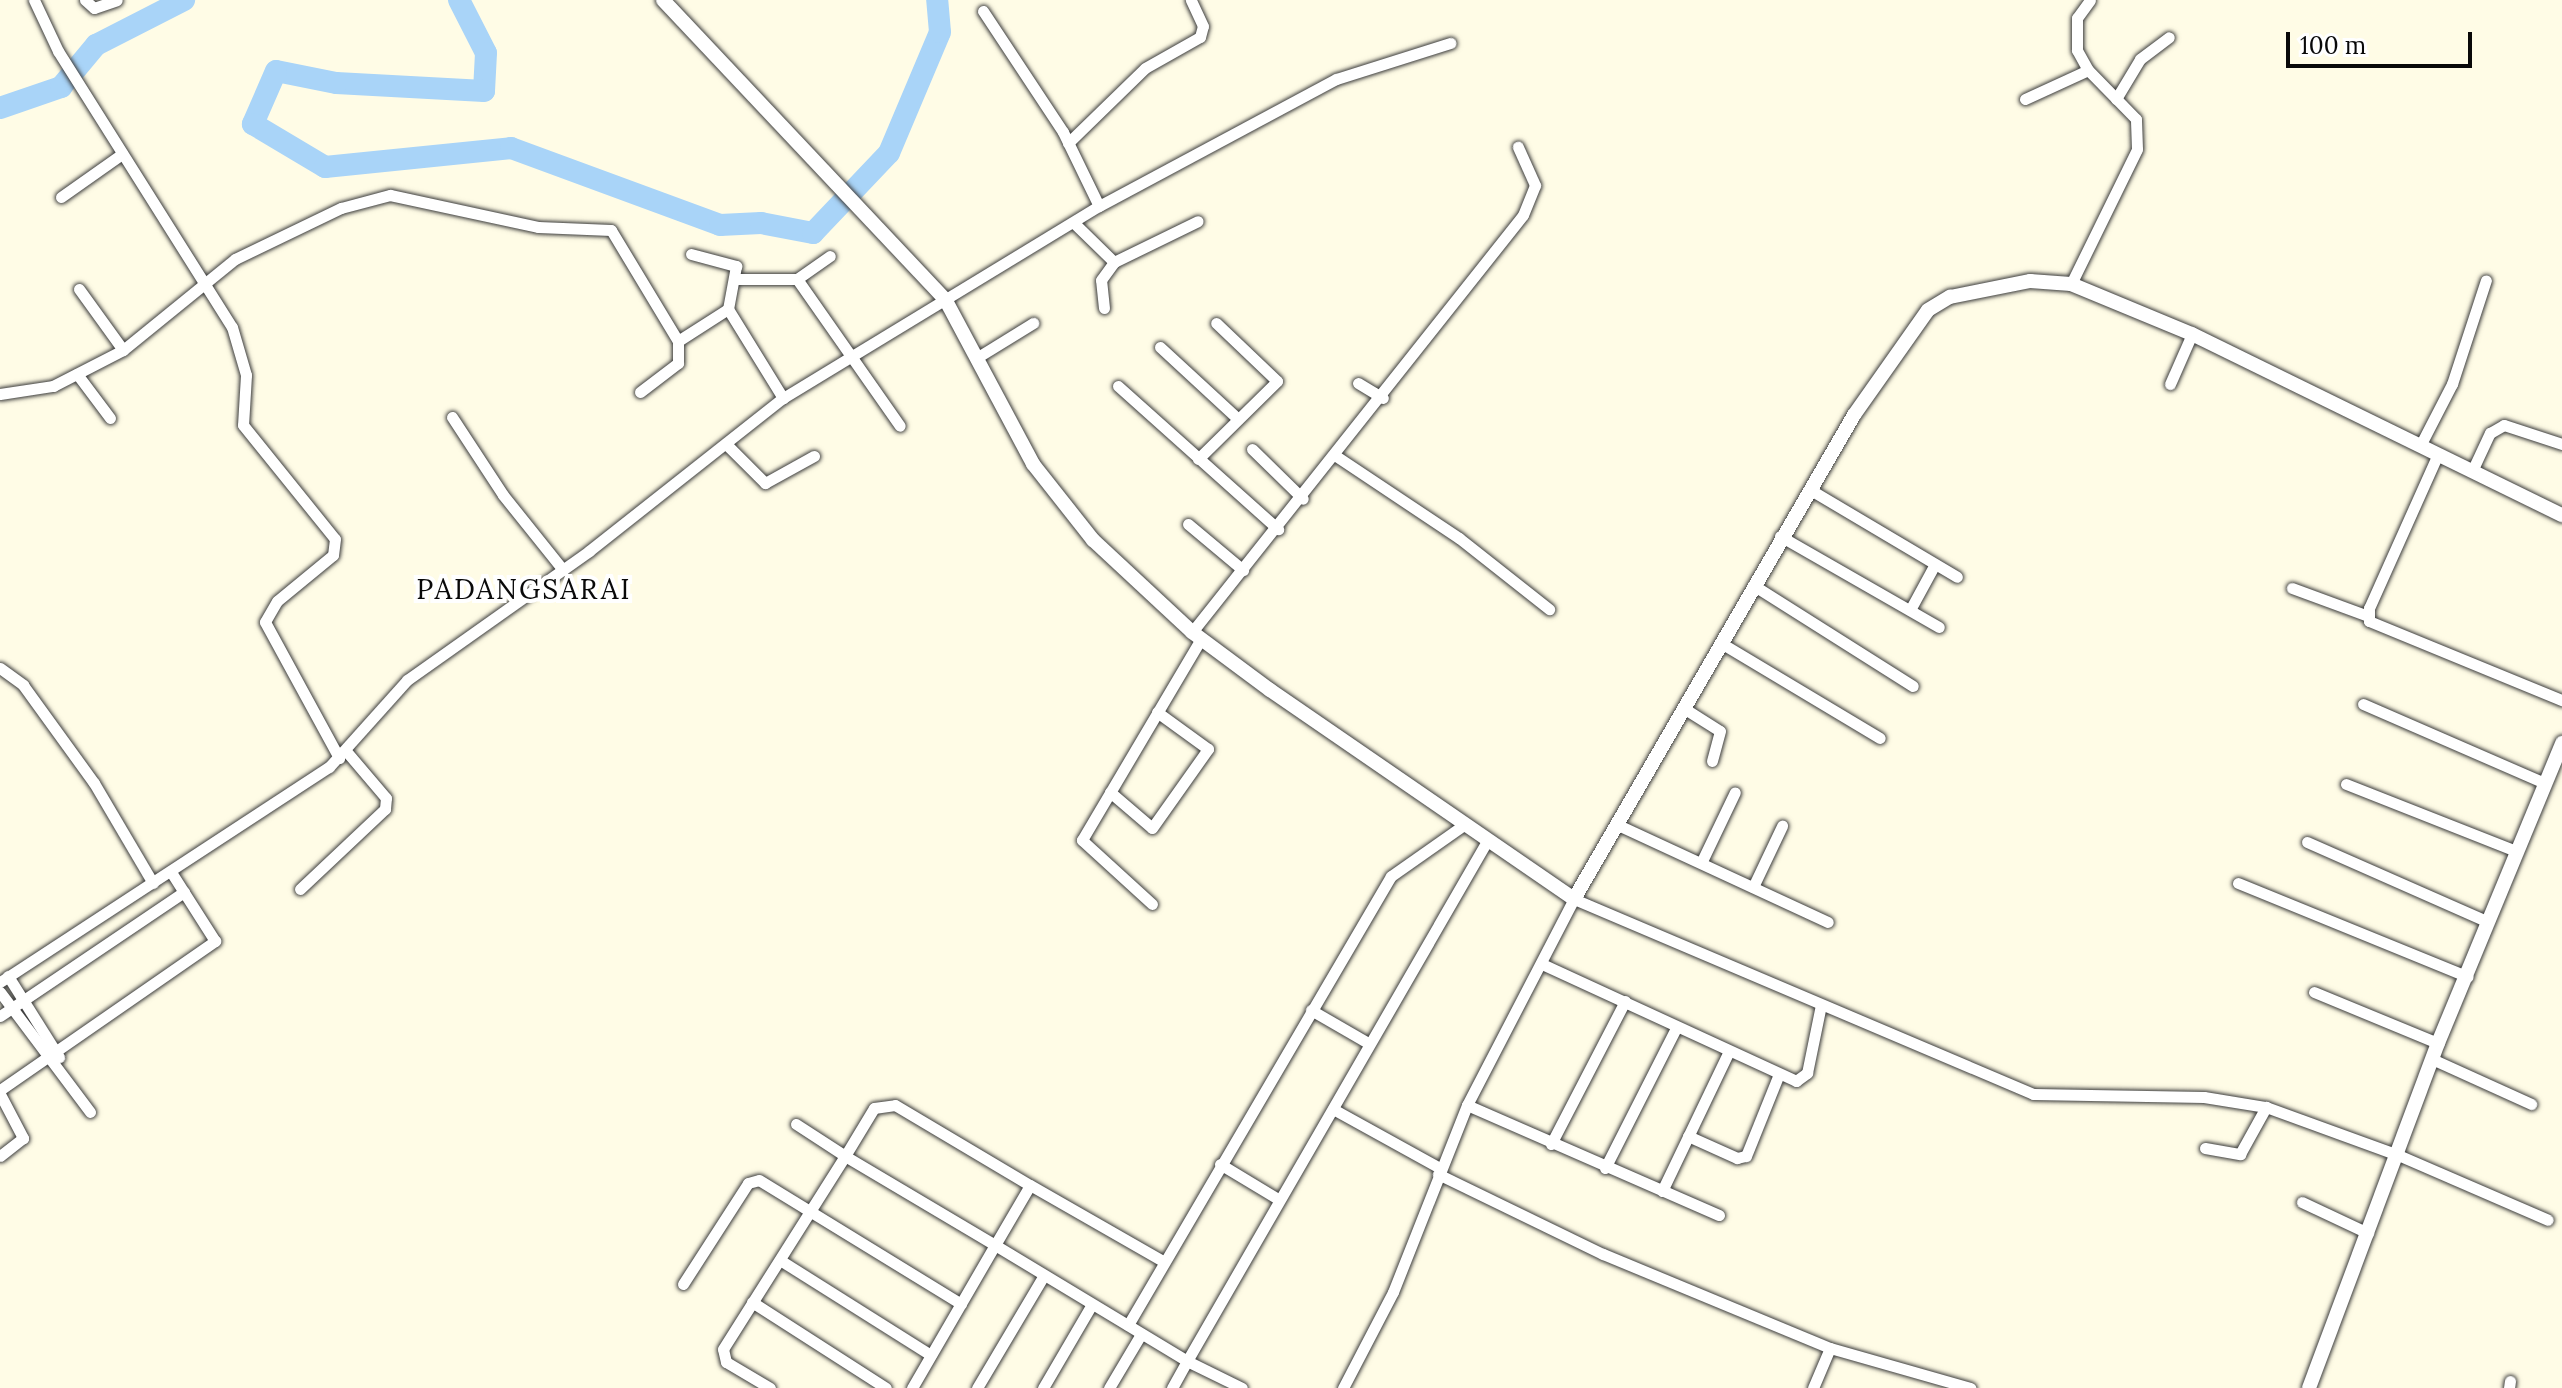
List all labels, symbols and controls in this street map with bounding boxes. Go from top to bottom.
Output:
scale bar [2290,16,2476,66]
text: 100 m [2300,30,2366,61]
district label: PADANGSARAI [416,572,632,606]

